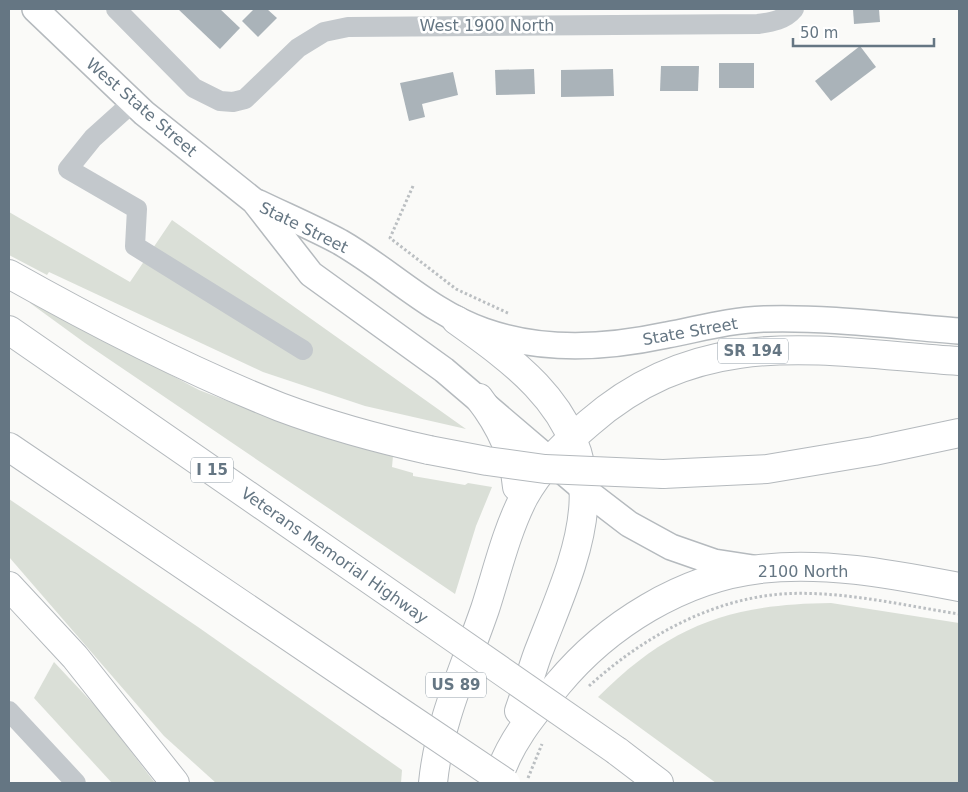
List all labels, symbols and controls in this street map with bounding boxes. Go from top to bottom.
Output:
scale bar [793,15,934,47]
street label: West 1900 North [420,16,554,35]
text: 50 m [800,24,838,42]
street label: West State Street [82,54,201,161]
street label: State Street [256,198,351,257]
street label: State Street [641,314,739,349]
road number: SR 194 [718,338,788,364]
road number: I 15 [191,458,233,482]
street label: Veterans Memorial Highway [237,483,432,627]
street label: 2100 North [758,562,848,581]
road number: US 89 [426,672,486,698]

